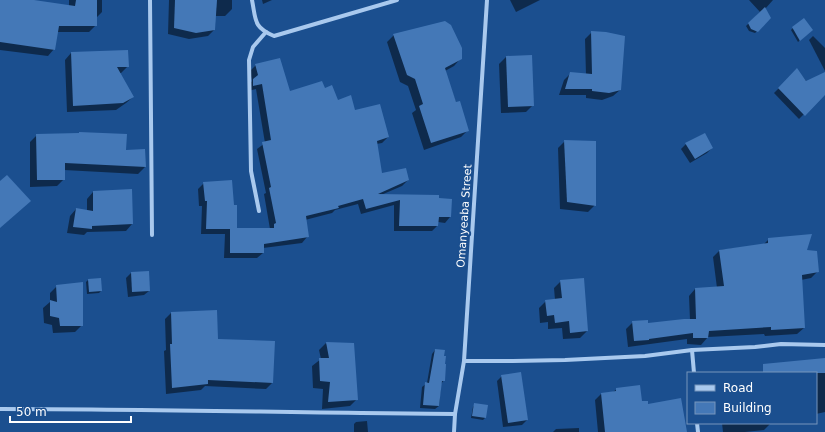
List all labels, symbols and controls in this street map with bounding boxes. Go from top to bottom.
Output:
street label: Omanyeaba Street [454,163,475,268]
legend [687,372,817,424]
text: Road [723,381,753,395]
scale bar [10,398,131,424]
text: Building [723,401,772,415]
text: 50 m [16,405,47,419]

